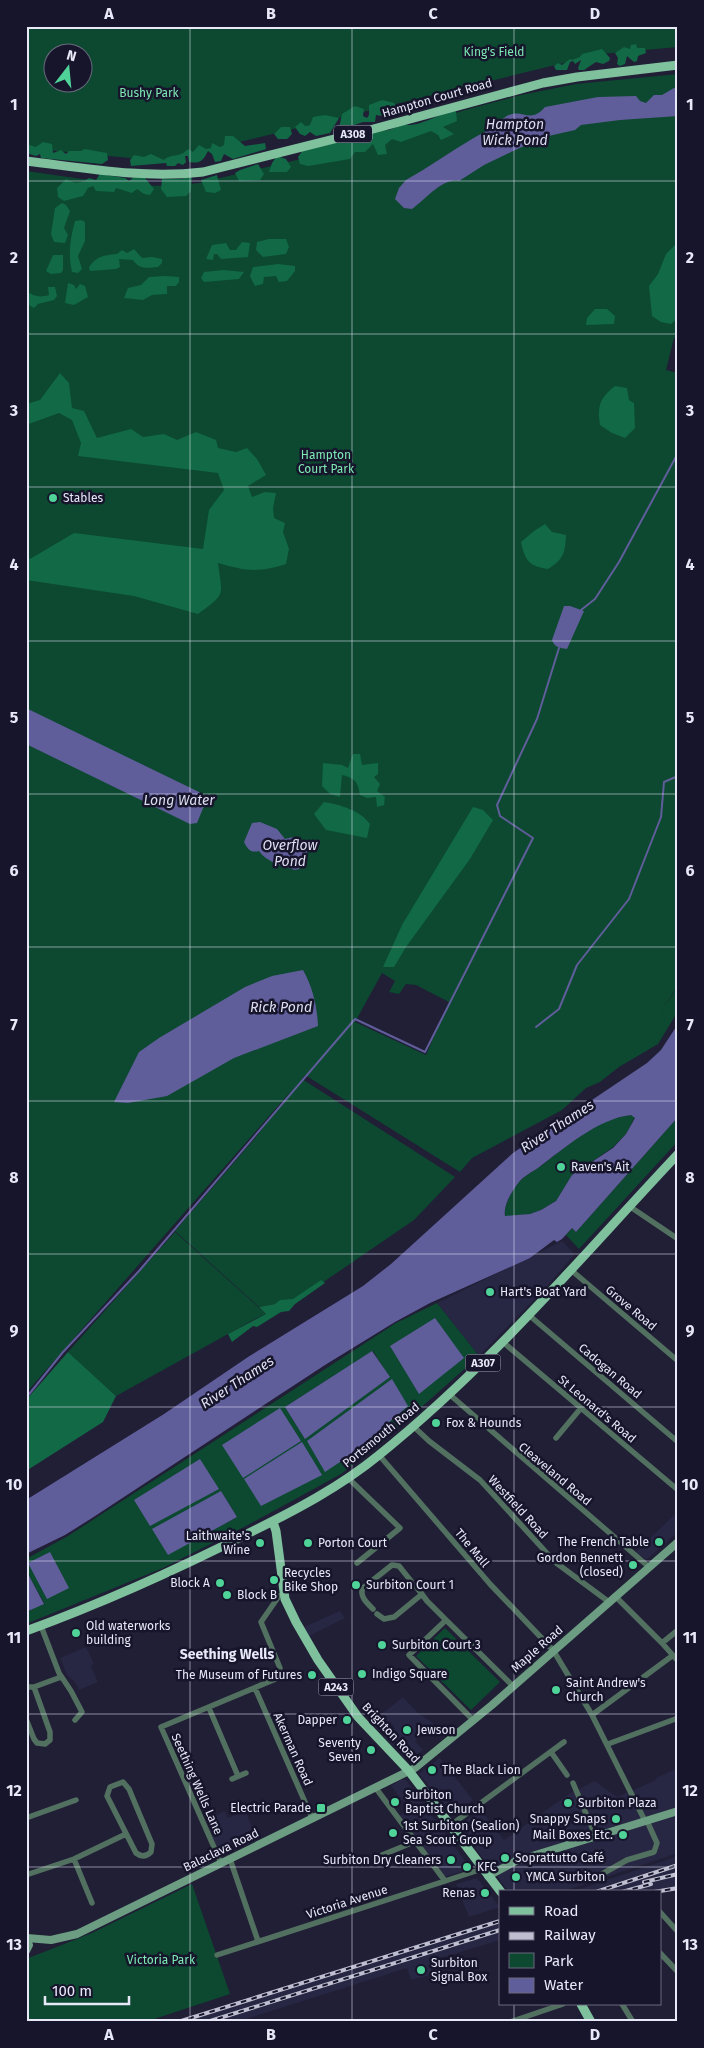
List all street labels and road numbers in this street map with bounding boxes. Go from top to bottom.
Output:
street label: Hampton Court Road [380,76,494,120]
road number: A308 [334,126,372,142]
street label: Grove Road [603,1283,659,1333]
street label: Cadogan Road [576,1341,644,1401]
road number: A307 [466,1355,500,1372]
street label: St Leonard's Road [555,1372,639,1446]
street label: Portsmouth Road [340,1400,422,1470]
street label: Cleaveland Road [516,1440,594,1508]
street label: Westfield Road [485,1473,551,1541]
street label: The Mall [452,1526,492,1570]
street label: Maple Road [508,1623,566,1675]
road number: A243 [318,1678,354,1695]
street label: Brighton Road [359,1700,423,1766]
street label: Akerman Road [271,1710,315,1788]
street label: Seething Wells Lane [168,1731,226,1837]
street label: Balaclava Road [181,1826,261,1874]
street label: Victoria Avenue [305,1882,389,1922]

